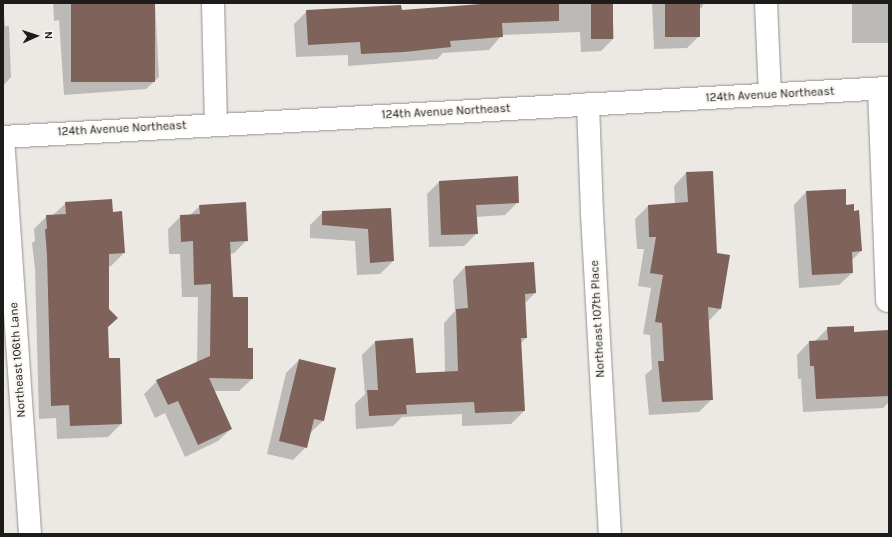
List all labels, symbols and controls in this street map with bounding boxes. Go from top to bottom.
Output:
north arrow [16,16,56,56]
text: N [42,31,55,40]
street label: 124th Avenue Northeast [705,84,835,106]
street label: 124th Avenue Northeast [381,101,511,123]
street label: 124th Avenue Northeast [57,118,187,140]
street label: Northeast 107th Place [588,260,608,378]
street label: Northeast 106th Lane [7,302,29,418]

